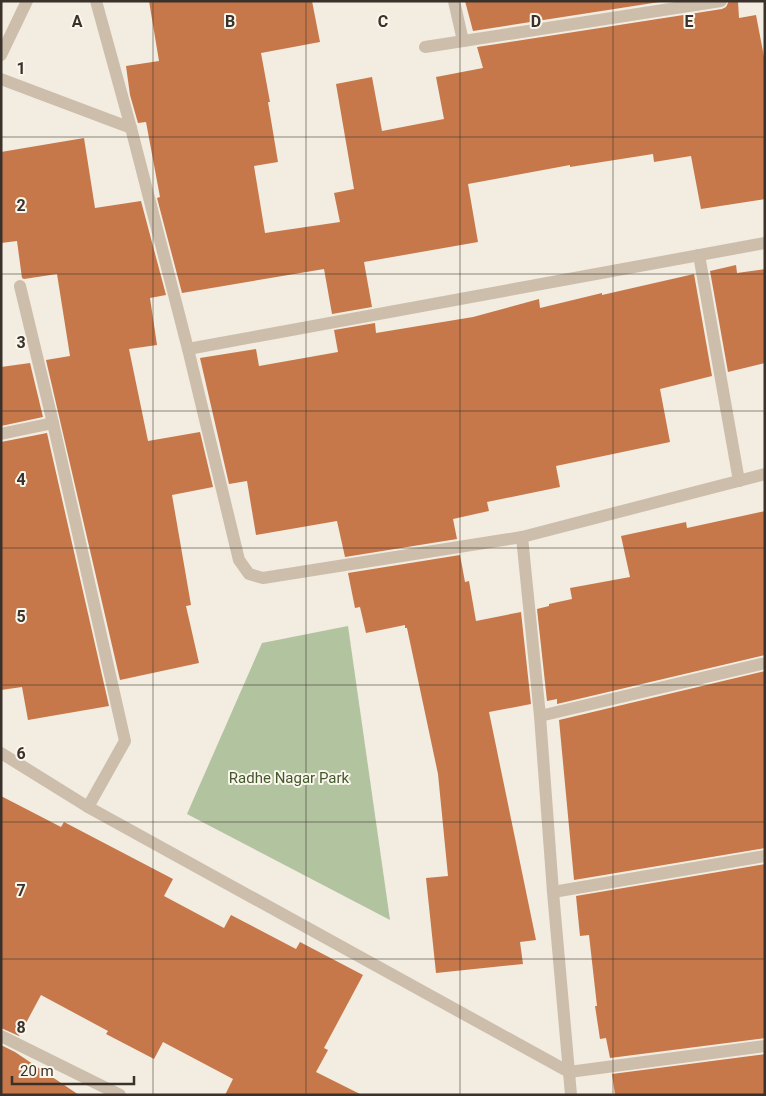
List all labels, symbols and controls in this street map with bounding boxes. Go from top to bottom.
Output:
text: A [72,12,83,31]
text: B [225,12,235,31]
text: C [378,12,388,31]
text: D [531,12,541,31]
text: E [685,12,694,31]
text: 1 [16,59,26,78]
text: 2 [16,196,26,215]
text: 3 [16,333,26,352]
text: 4 [16,470,26,489]
text: 5 [16,607,26,626]
text: 6 [16,744,26,763]
park label: Radhe Nagar Park [229,769,350,787]
text: 7 [16,881,26,900]
text: 8 [16,1018,26,1037]
scale bar [12,1054,135,1086]
text: 20 m [20,1062,54,1080]

